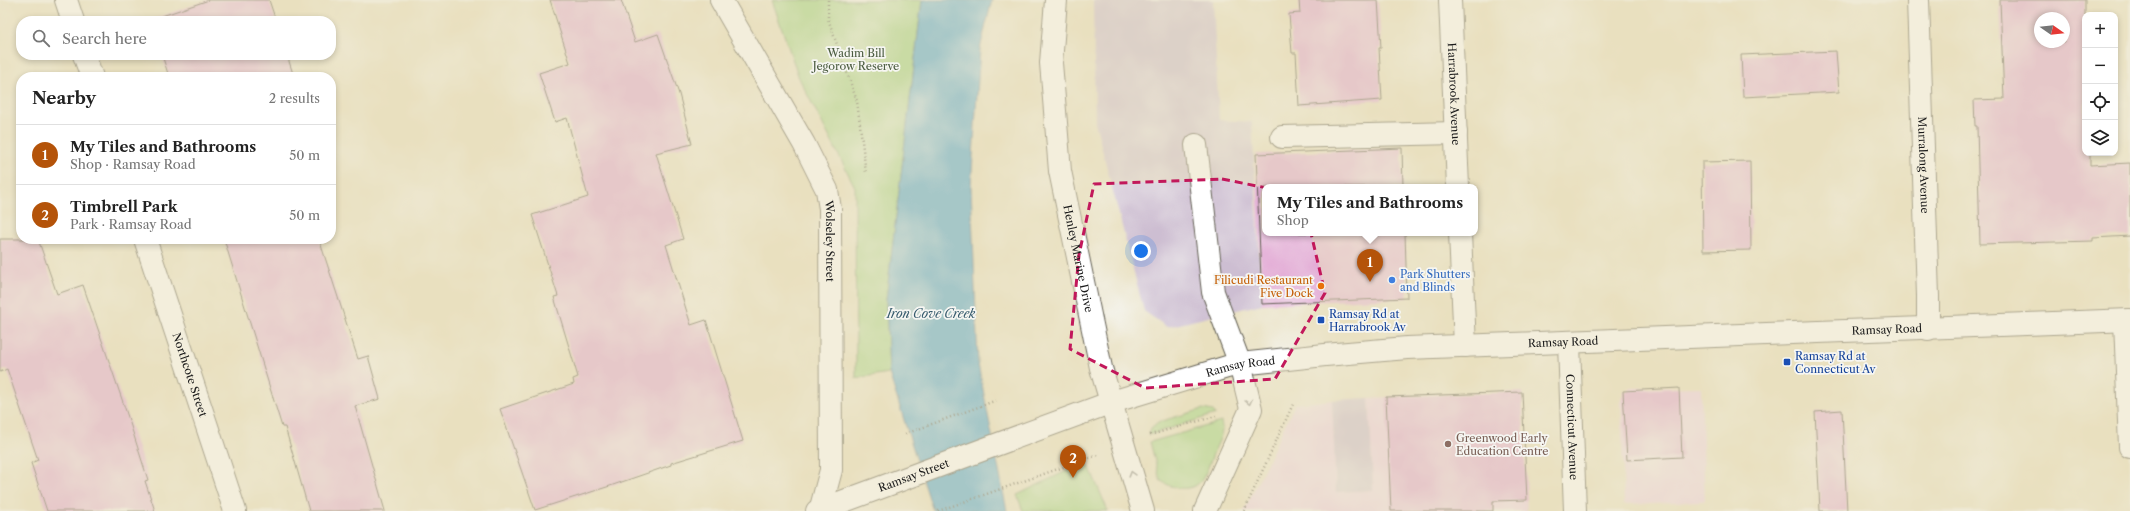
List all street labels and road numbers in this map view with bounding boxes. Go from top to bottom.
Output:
street label: Harrabrook Avenue [1445,42,1463,145]
street label: Murralong Avenue [1915,116,1932,214]
street label: Wolseley Street [822,199,838,282]
street label: Henley Marine Drive [1060,203,1096,314]
street label: Ramsay Road [1851,321,1923,338]
street label: Northcote Street [169,331,210,419]
street label: Ramsay Road [1528,334,1599,350]
street label: Ramsay Road [1204,353,1276,380]
street label: Connecticut Avenue [1563,374,1581,480]
street label: Ramsay Street [876,456,951,495]

